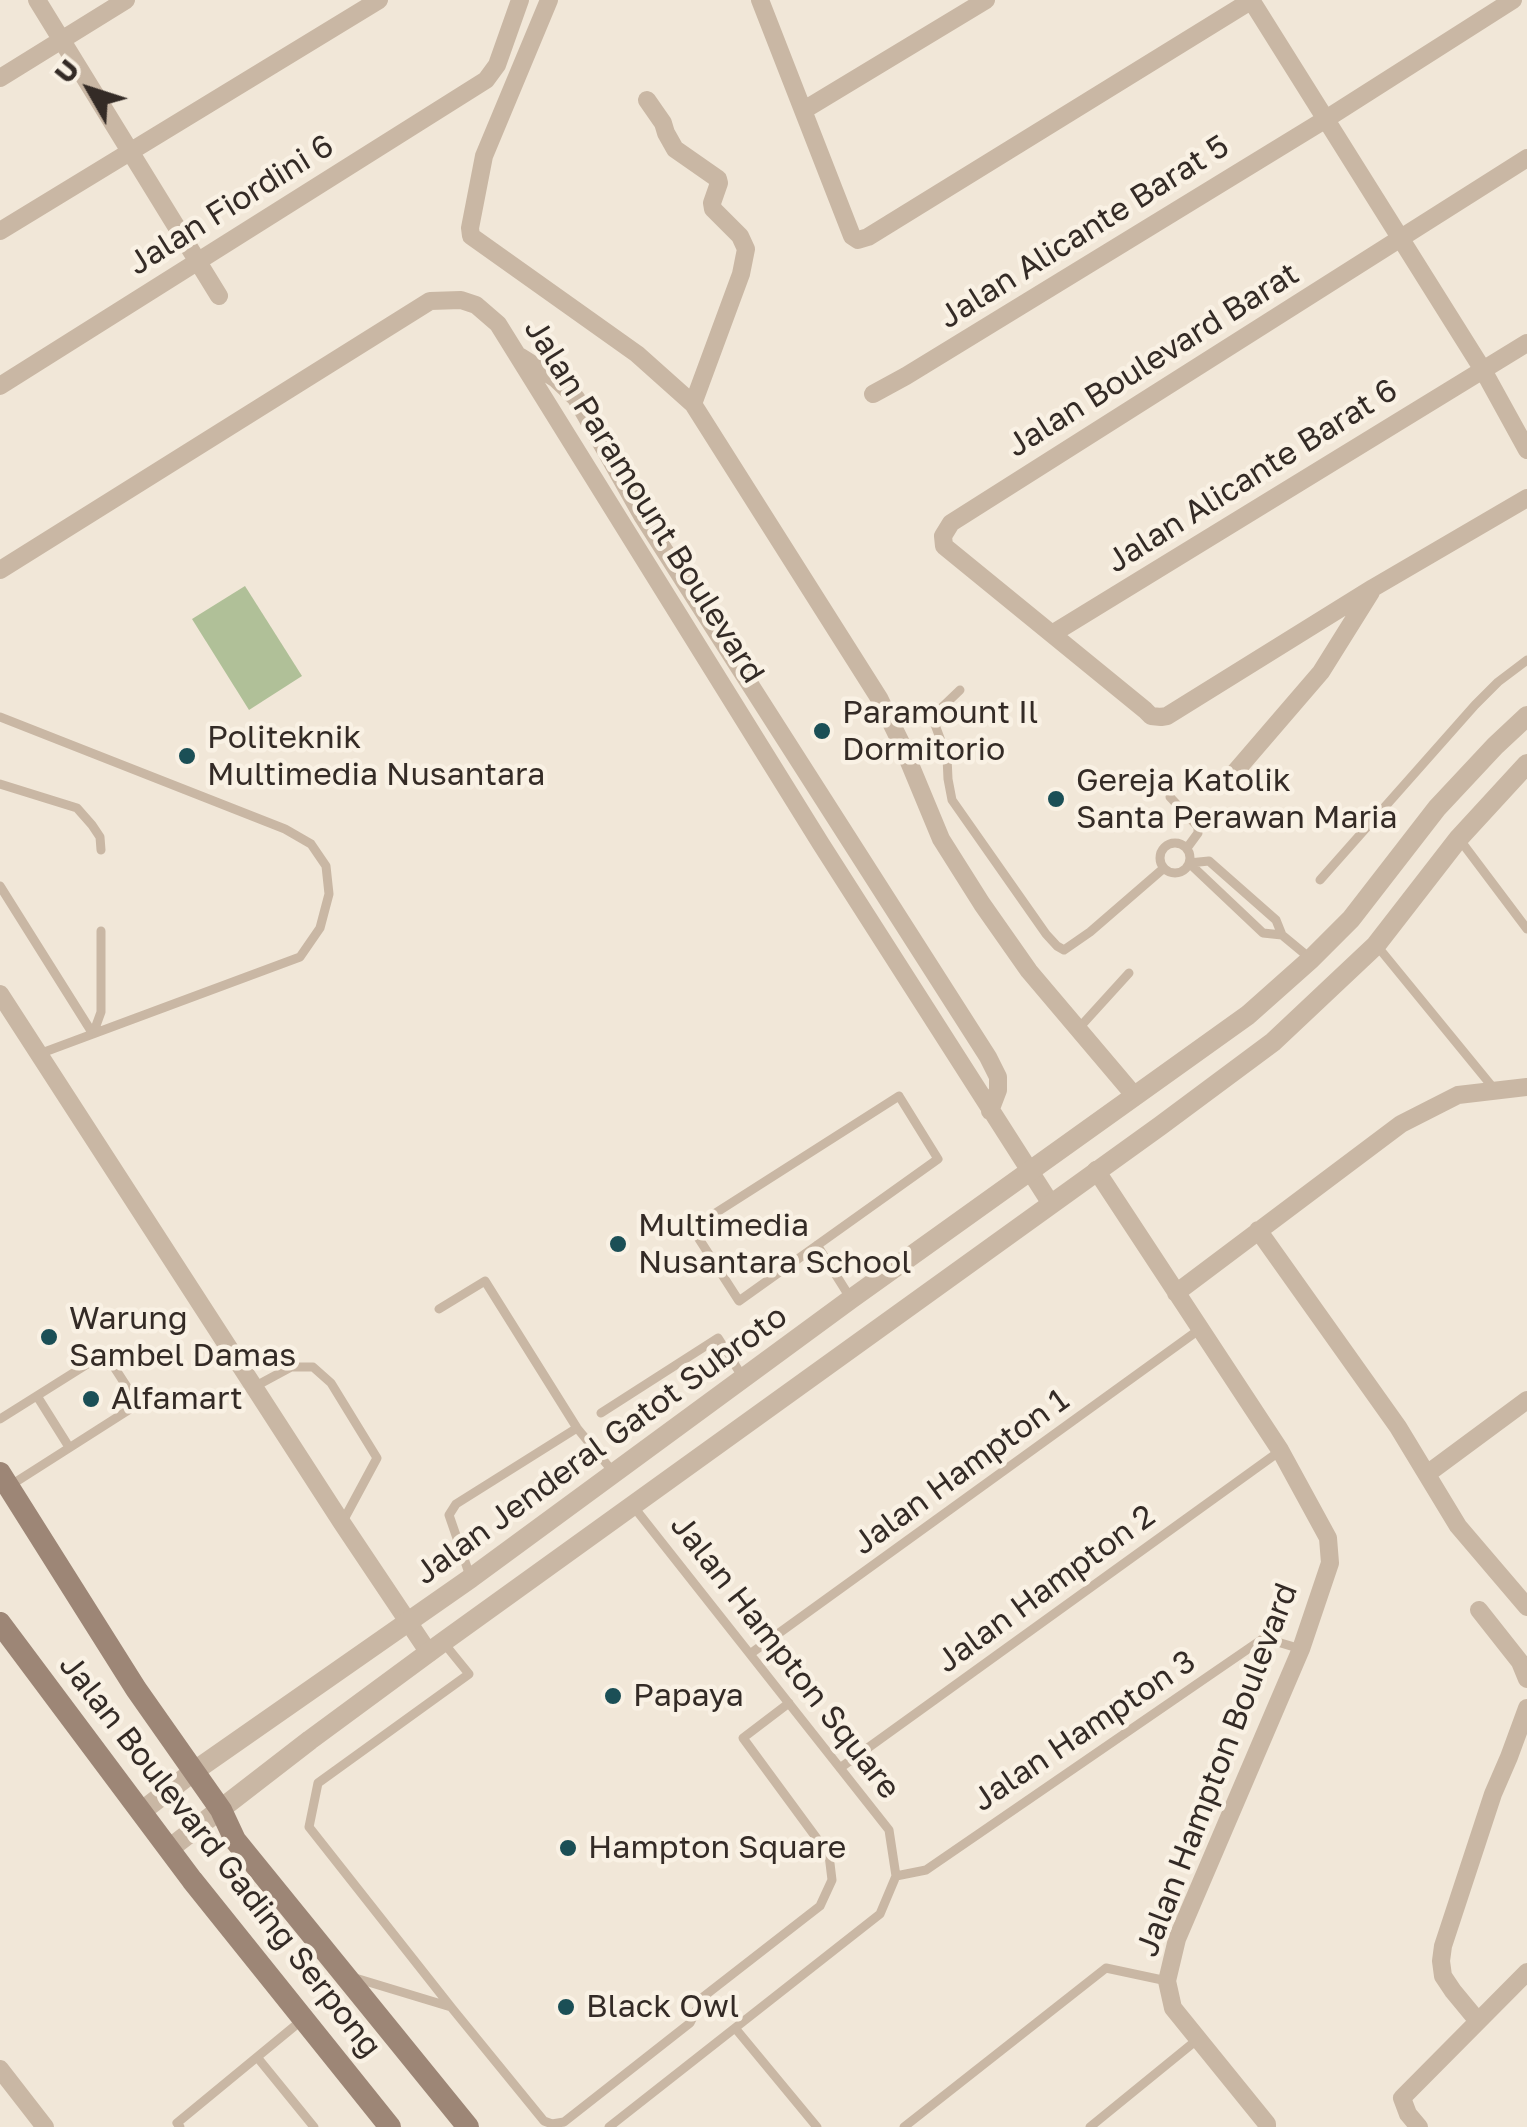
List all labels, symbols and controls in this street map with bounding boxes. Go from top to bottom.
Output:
north arrow [40,40,140,140]
text: U [47,52,86,89]
street label: Jalan Fiordini 6 [121,127,341,283]
street label: Jalan Alicante Barat 5 [932,127,1236,337]
street label: Jalan Boulevard Barat [1000,254,1306,466]
street label: Jalan Paramount Boulevard [516,312,772,690]
street label: Jalan Alicante Barat 6 [1100,371,1404,581]
place label: Paramount Il Dormitorio [842,694,1038,769]
place label: Politeknik Multimedia Nusantara [207,719,545,794]
marker: Paramount Il Dormitorio [811,720,833,742]
marker: Politeknik Multimedia Nusantara [176,745,198,767]
place label: Gereja Katolik Santa Perawan Maria [1076,762,1398,837]
marker: Gereja Katolik Santa Perawan Maria [1045,788,1067,810]
place label: Multimedia Nusantara School [638,1207,911,1282]
marker: Multimedia Nusantara School [607,1233,629,1255]
street label: Jalan Jenderal Gatot Subroto [407,1297,795,1593]
place label: Warung Sambel Damas [69,1300,296,1375]
marker: Warung Sambel Damas [38,1326,60,1348]
place label: Alfamart [111,1380,243,1418]
street label: Jalan Hampton 1 [846,1381,1076,1563]
marker: Alfamart [80,1388,102,1410]
street label: Jalan Hampton 2 [929,1497,1163,1681]
street label: Jalan Hampton Square [662,1507,908,1807]
street label: Jalan Hampton Boulevard [1128,1578,1306,1962]
street label: Jalan Hampton 3 [965,1642,1203,1820]
street label: Jalan Boulevard Gading Serpong [51,1647,389,2065]
place label: Papaya [633,1677,744,1715]
marker: Papaya [602,1685,624,1707]
place label: Hampton Square [588,1829,846,1867]
marker: Hampton Square [557,1837,579,1859]
place label: Black Owl [586,1988,739,2026]
marker: Black Owl [555,1996,577,2018]

